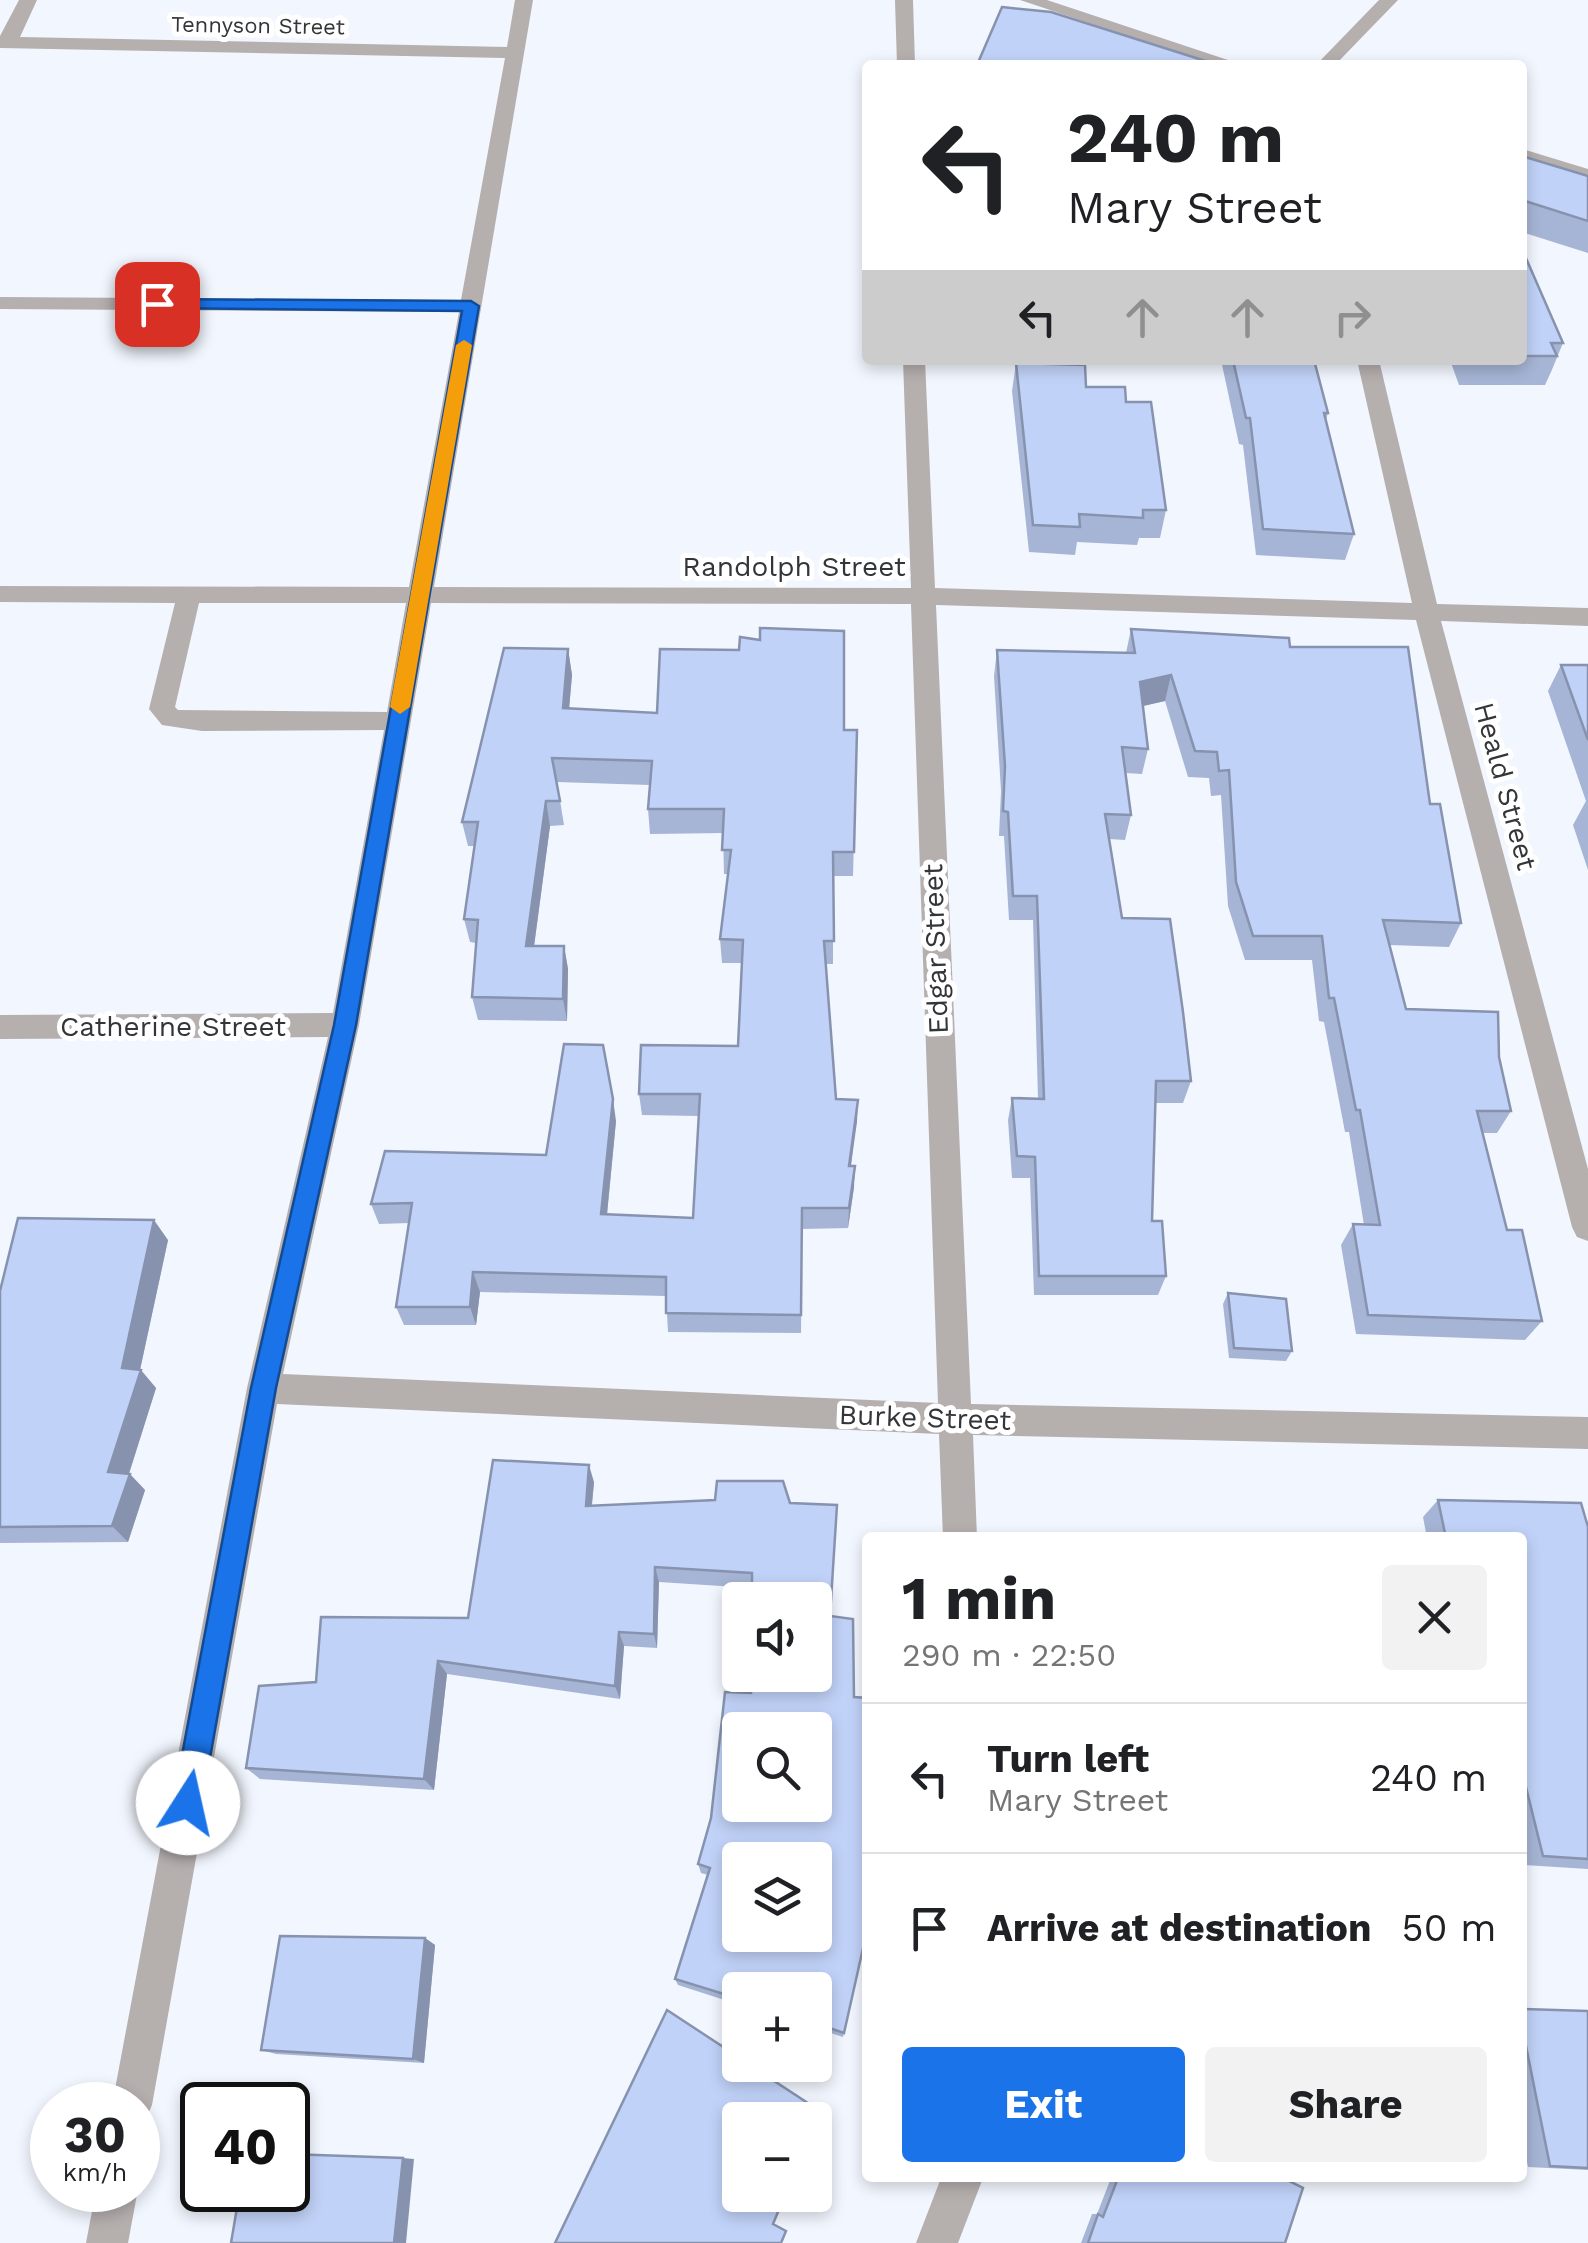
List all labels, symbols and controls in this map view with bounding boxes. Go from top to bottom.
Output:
street label: Tennyson Street [171,11,345,40]
text: 240 m [1067,97,1284,179]
icon: left [902,100,1032,230]
text: Mary Street [1067,181,1322,234]
pin [115,262,200,347]
icon: arrive [130,277,185,332]
icon: left [1010,290,1065,345]
icon: ahead [1115,290,1170,345]
icon: ahead [1220,290,1275,345]
icon: right [1325,290,1380,345]
street label: Randolph Street [682,550,906,583]
street label: Heald Street [1467,699,1544,874]
street label: Edgar Street [916,863,955,1035]
street label: Catherine Street [60,1010,286,1043]
street label: Burke Street [838,1398,1012,1437]
text: 1 min [902,1563,1056,1634]
button: close [1382,1565,1487,1670]
map controls [722,1582,832,2212]
button: sound [722,1582,832,1692]
text: 290 m · 22:50 [902,1636,1116,1674]
button: search [722,1712,832,1822]
text: Turn left [987,1737,1149,1781]
position arrow [136,1751,240,1855]
icon: left [902,1751,957,1806]
text: 240 m [1370,1756,1487,1800]
text: Mary Street [987,1781,1168,1819]
button: layers [722,1842,832,1952]
icon: arrive [902,1901,957,1956]
text: Arrive at destination [987,1906,1372,1950]
text: 50 m [1402,1906,1497,1950]
button: + [722,1972,832,2082]
button: Exit [902,2047,1185,2162]
button: Share [1205,2047,1487,2162]
speed limit sign: 40 [180,2082,310,2212]
button: − [722,2102,832,2212]
text: 30 [64,2105,126,2164]
text: km/h [63,2158,127,2187]

